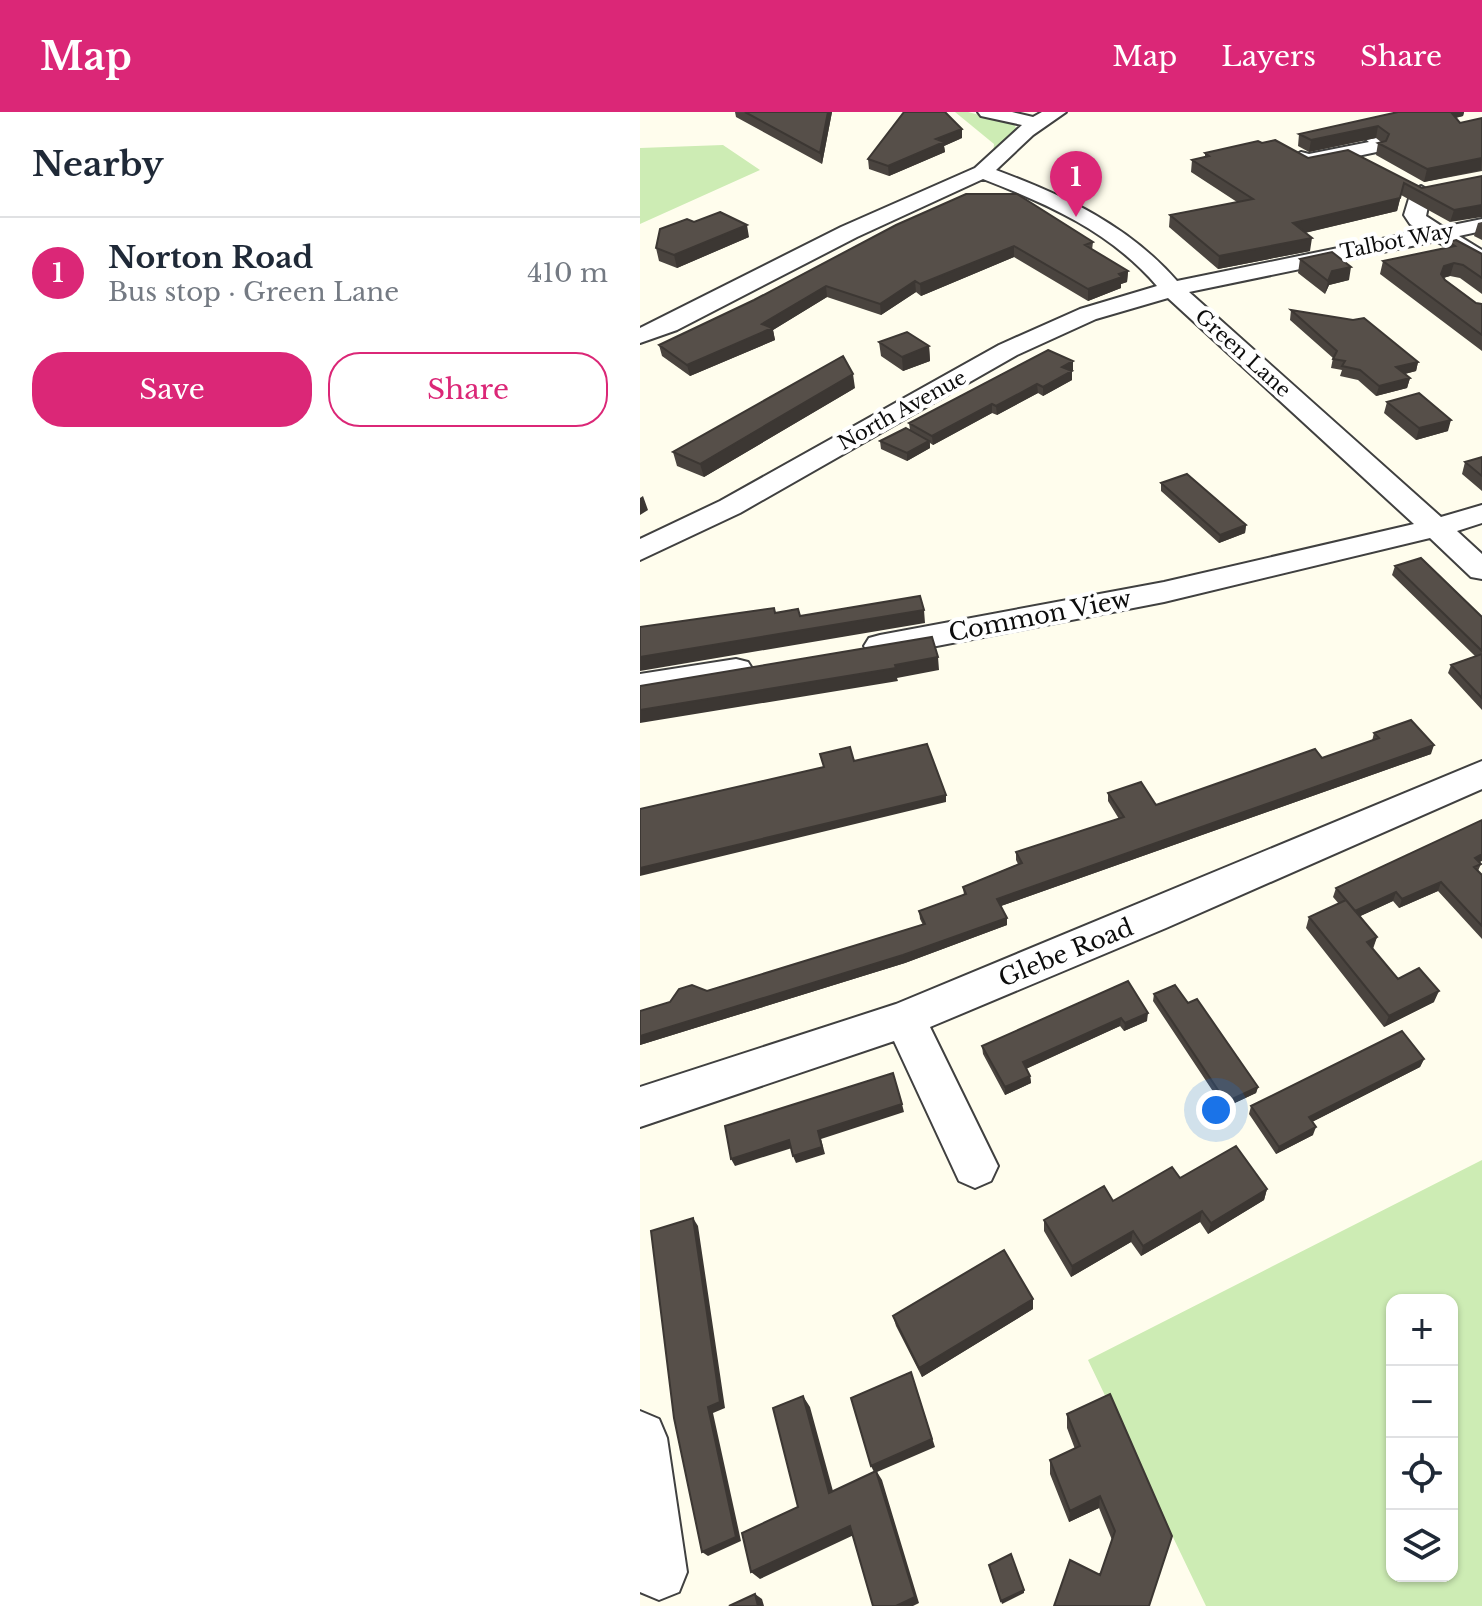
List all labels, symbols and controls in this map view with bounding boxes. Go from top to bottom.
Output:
text: Map [40,33,132,80]
text: Map [1112,39,1177,74]
text: Layers [1221,39,1316,74]
text: Share [1360,39,1442,74]
text: Nearby [32,143,164,185]
pin: 1 [1050,151,1102,217]
street label: Talbot Way [1338,218,1456,264]
text: Norton Road [108,239,313,276]
text: 1 [52,257,64,289]
text: 410 m [527,257,608,289]
text: Bus stop · Green Lane [108,276,399,308]
street label: Green Lane [1190,304,1296,402]
button: Save [32,352,312,427]
button: Share [328,352,608,427]
street label: North Avenue [834,365,970,455]
street label: Common View [946,583,1134,647]
street label: Glebe Road [994,912,1137,993]
your location [1196,1090,1236,1130]
map controls [1386,1294,1458,1582]
button: + [1386,1294,1458,1366]
button: − [1386,1366,1458,1438]
button: locate [1386,1438,1458,1510]
button: layers [1386,1510,1458,1582]

